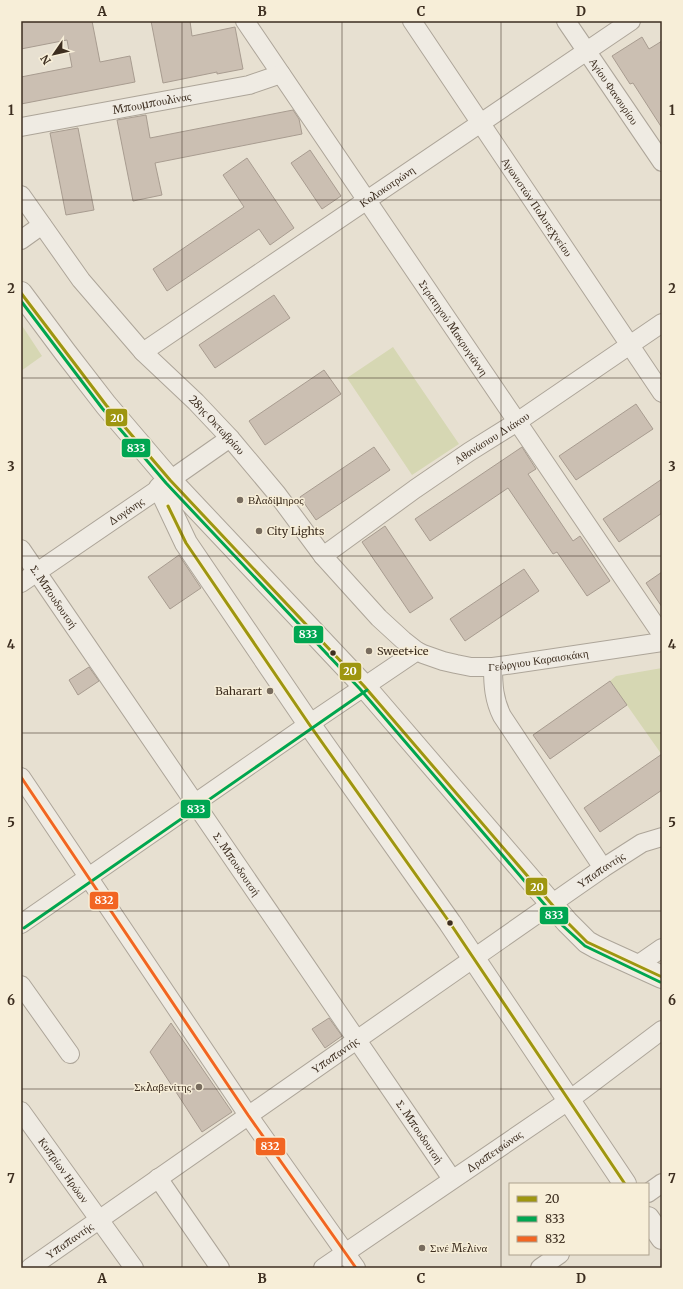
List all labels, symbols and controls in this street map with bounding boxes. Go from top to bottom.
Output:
text: A [96,3,107,20]
text: B [257,3,267,20]
text: C [417,3,426,20]
text: D [576,3,586,20]
north arrow [34,34,74,74]
text: N [37,52,54,67]
street label: Αγίου Φανουρίου [586,55,642,128]
street label: Μπουμπουλίνας [111,89,193,117]
text: 1 [8,102,14,119]
text: 1 [669,102,675,119]
street label: Αγωνιστών Πολυτεχνείου [499,154,576,260]
street label: Κολοκοτρώνη [357,162,418,210]
street label: Στρατηγού Μακρυγιάννη [416,277,491,379]
text: 2 [7,280,15,297]
text: 2 [668,280,676,297]
street label: 28ης Οκτωβρίου [186,392,248,458]
line badge: 20 [105,408,128,427]
street label: Αθανάσιου Διάκου [451,408,532,467]
text: 20 [110,411,124,425]
line badge: 833 [121,438,151,458]
text: 833 [127,441,145,455]
text: 3 [7,458,15,475]
text: 3 [668,458,676,475]
place label: Βλαδίμηρος [248,493,304,507]
street label: Δογάνης [105,494,147,529]
marker: Βλαδίμηρος [235,495,245,505]
place label: City Lights [267,524,324,538]
marker: City Lights [254,526,264,536]
street label: Σ. Μπουδουτσή [27,563,80,631]
line badge: 833 [293,625,324,644]
text: 833 [299,627,317,641]
text: 4 [7,636,16,653]
text: 4 [668,636,677,653]
place label: Sweet+ice [377,644,429,658]
marker: Sweet+ice [364,646,374,656]
street label: Γεώργιου Καραισκάκη [488,646,590,674]
unlabelled marker [328,648,338,658]
line badge: 20 [339,662,362,681]
text: 20 [343,664,357,678]
place label: Baharart [215,684,263,698]
marker: Baharart [265,686,275,696]
line badge: 833 [180,799,211,819]
text: 833 [187,802,205,816]
text: 5 [7,814,15,831]
text: 5 [668,814,676,831]
street label: Σ. Μπουδουτσή [210,830,263,899]
street label: Υπαπαντής [574,849,628,891]
line badge: 20 [525,877,548,896]
text: 20 [530,880,544,894]
line badge: 832 [89,891,119,910]
text: 832 [95,893,114,907]
line badge: 833 [539,906,569,925]
text: 833 [545,908,563,922]
unlabelled marker [445,918,455,928]
text: 6 [7,992,15,1009]
text: 6 [668,992,676,1009]
street label: Υπαπαντής [309,1033,362,1076]
place label: Σκλαβενίτης [134,1080,192,1094]
marker: Σκλαβενίτης [194,1082,204,1092]
street label: Σ. Μπουδουτσή [393,1097,446,1166]
street label: Δραπετσώνας [463,1127,526,1176]
street label: Κυπρίων Ηρώων [35,1135,92,1206]
line badge: 832 [255,1137,286,1156]
text: 832 [261,1139,280,1153]
text: 7 [7,1170,15,1187]
text: 7 [668,1170,676,1187]
legend [509,1183,649,1255]
text: 20 [545,1191,560,1206]
text: 833 [545,1211,565,1226]
street label: Υπαπαντής [43,1219,96,1262]
text: 832 [545,1231,565,1246]
place label: Σινέ Μελίνα [430,1241,487,1255]
marker: Σινέ Μελίνα [417,1243,427,1253]
text: A [96,1270,107,1287]
text: B [257,1270,267,1287]
text: C [417,1270,426,1287]
text: D [576,1270,586,1287]

